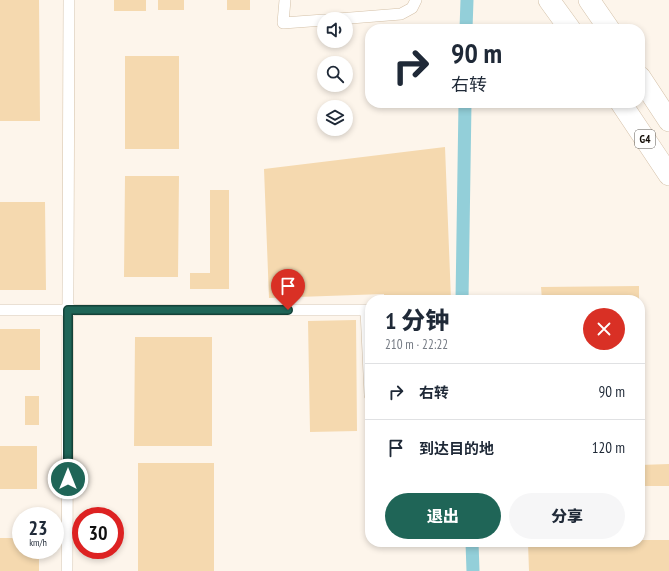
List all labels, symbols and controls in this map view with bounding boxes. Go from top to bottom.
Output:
map controls [317,12,353,136]
button: sound [317,12,353,48]
text: 90 m [451,34,502,71]
icon: right [385,40,437,92]
button: search [317,56,353,92]
text: 右转 [451,73,487,96]
button: layers [317,100,353,136]
road number: G4 [635,130,655,148]
pin [271,269,305,310]
icon: arrive [277,275,299,297]
text: 1 分钟 [385,305,449,336]
button: close [583,308,625,350]
text: 210 m · 22:22 [385,336,448,353]
icon: right [385,381,407,403]
text: 90 m [599,382,625,401]
text: 右转 [419,383,449,402]
icon: arrive [385,437,407,459]
text: 120 m [592,438,625,457]
text: 到达目的地 [419,439,494,458]
position arrow [47,458,89,500]
button: 退出 [385,493,501,539]
button: 分享 [509,493,625,539]
speed limit sign: 30 [72,507,124,559]
text: 23 [28,515,48,541]
text: km/h [29,536,47,549]

